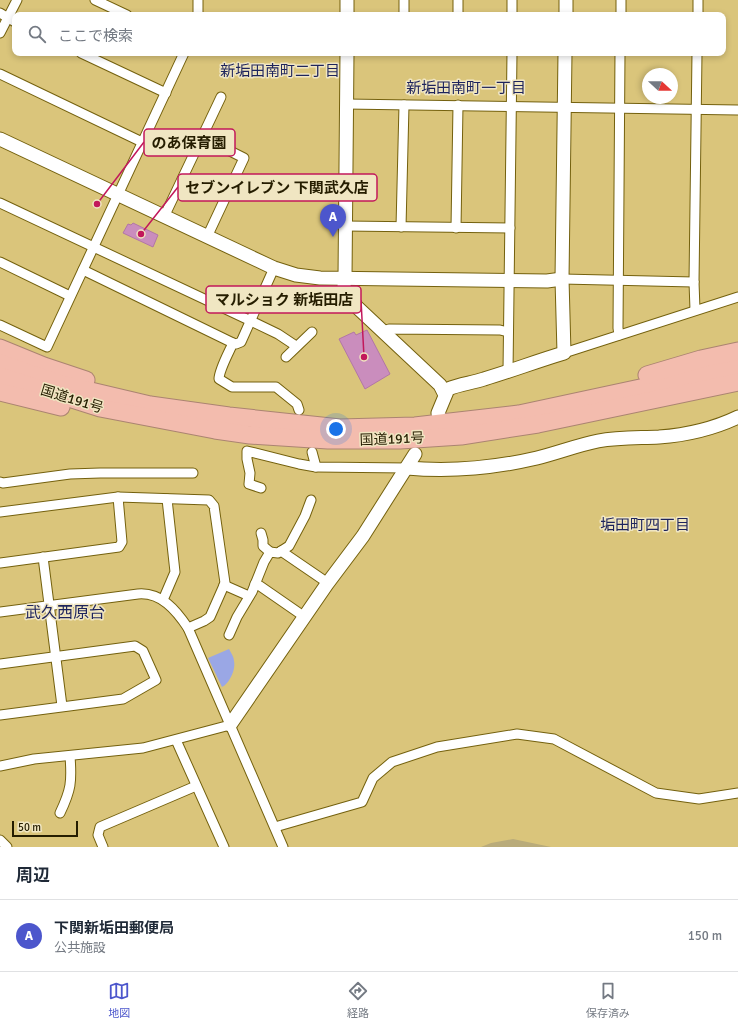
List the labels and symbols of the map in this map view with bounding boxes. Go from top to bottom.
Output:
district label: 新垢田南町二丁目 [220,62,340,80]
north arrow [642,68,678,104]
district label: 新垢田南町一丁目 [406,79,526,97]
callout: のあ保育園 [144,129,235,156]
text: のあ保育園 [151,134,227,152]
callout: セブンイレブン 下関武久店 [178,174,377,201]
text: セブンイレブン 下関武久店 [185,179,369,197]
pin: A [320,204,346,237]
callout: マルショク 新垢田店 [206,286,361,313]
text: マルショク 新垢田店 [215,291,353,309]
street label: 国道191号 [39,381,105,417]
your location [326,419,346,439]
street label: 国道191号 [359,429,425,449]
district label: 垢田町四丁目 [600,516,690,534]
district label: 武久西原台 [25,603,105,623]
scale bar [12,819,78,838]

